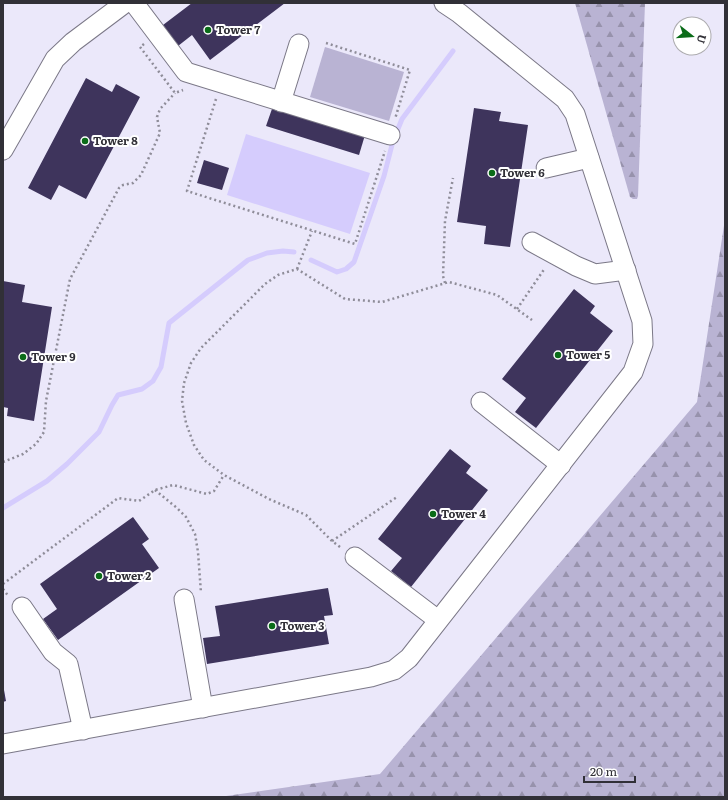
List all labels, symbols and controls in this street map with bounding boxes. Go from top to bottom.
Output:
north arrow [672,16,712,56]
place label: Tower 7 [216,21,260,37]
marker: Tower 7 [203,25,213,35]
text: U [694,33,711,46]
place label: Tower 8 [93,132,138,148]
marker: Tower 8 [80,136,90,146]
place label: Tower 6 [500,164,545,180]
marker: Tower 6 [487,168,497,178]
place label: Tower 5 [566,346,610,362]
place label: Tower 9 [31,348,76,364]
marker: Tower 5 [553,350,563,360]
marker: Tower 9 [18,352,28,362]
place label: Tower 4 [441,505,486,521]
marker: Tower 4 [428,509,438,519]
place label: Tower 2 [107,567,151,583]
marker: Tower 2 [94,571,104,581]
place label: Tower 3 [280,617,324,633]
marker: Tower 3 [267,621,277,631]
scale bar [584,758,635,784]
text: 20 m [590,762,617,780]

